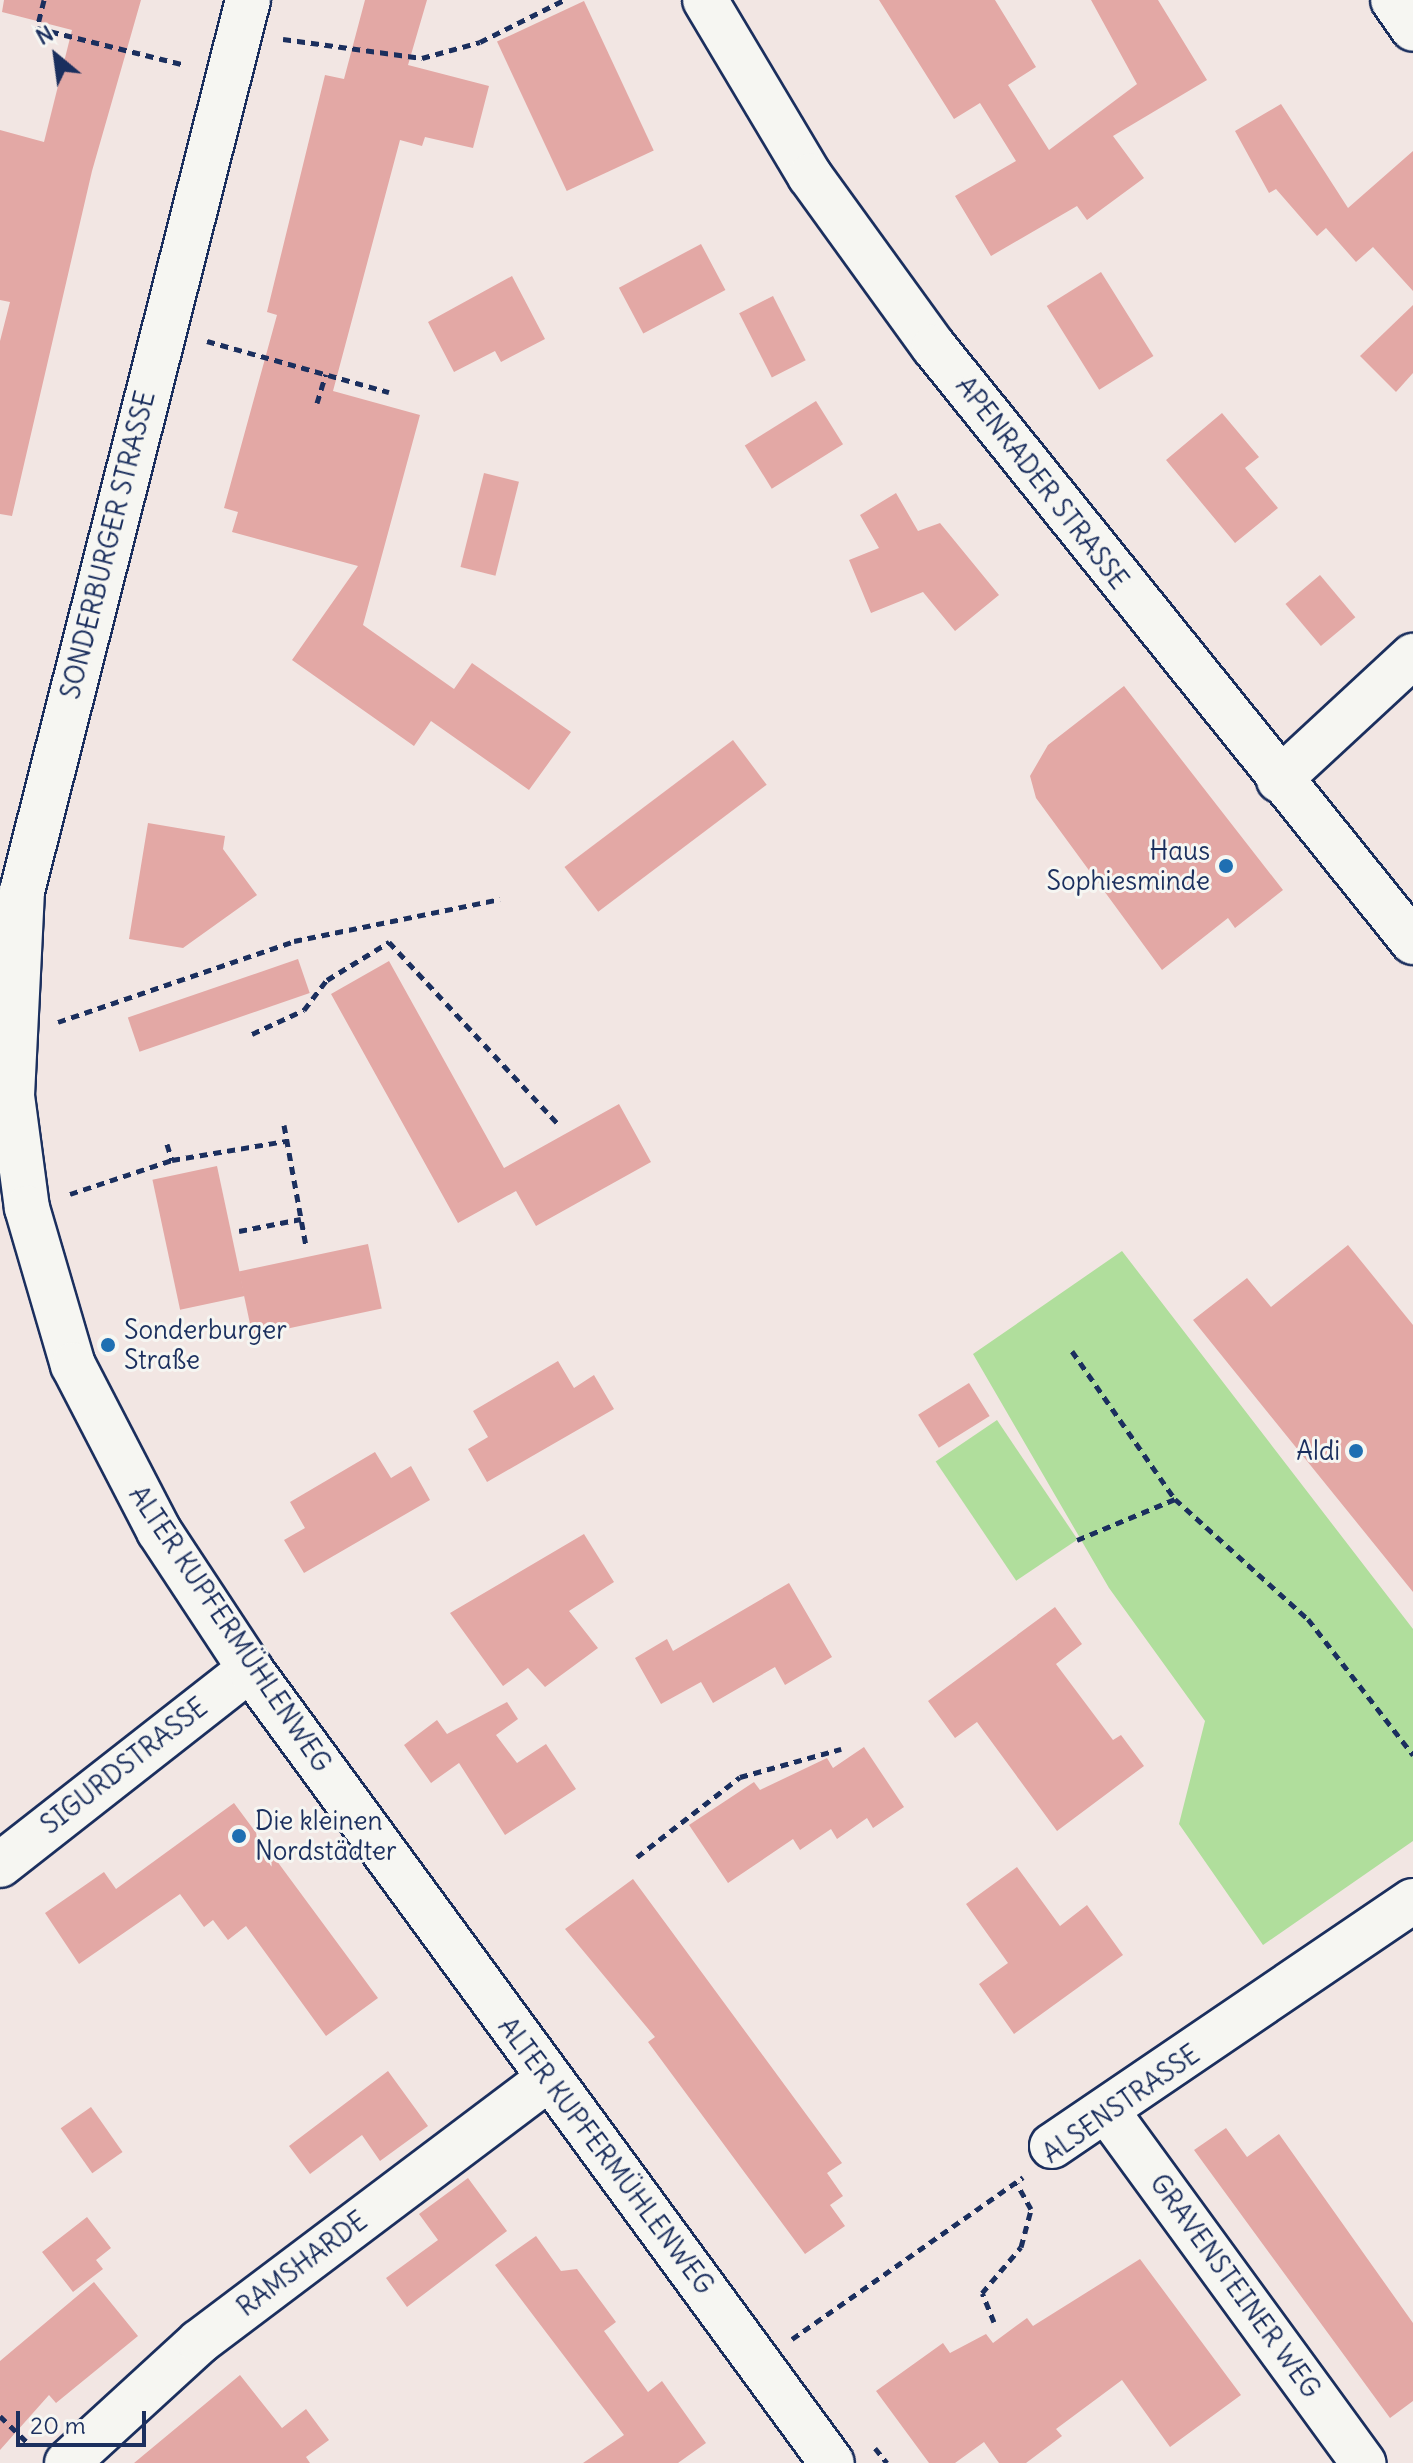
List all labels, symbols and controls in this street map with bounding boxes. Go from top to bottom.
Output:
north arrow [16,16,96,96]
text: N [31,19,58,51]
street label: APENRADER STRASSE [949,371,1135,595]
street label: SONDERBURGER STRASSE [55,388,161,702]
place label: Haus Sophiesminde [1047,835,1210,896]
marker: Haus Sophiesminde [1217,857,1235,875]
place label: Sonderburger Straße [124,1314,287,1376]
marker: Sonderburger Straße [99,1336,117,1354]
place label: Aldi [1296,1435,1340,1467]
marker: Aldi [1347,1442,1365,1460]
street label: ALTER KUPFERMÜHLENWEG [123,1480,337,1778]
street label: SIGURDSTRASSE [35,1691,213,1841]
place label: Die kleinen Nordstädter [255,1805,397,1866]
marker: Die kleinen Nordstädter [230,1827,248,1845]
street label: ALTER KUPFERMÜHLENWEG [492,2012,720,2300]
street label: ALSENSTRASSE [1037,2038,1205,2170]
street label: GRAVENSTEINER WEG [1143,2168,1327,2404]
street label: RAMSHARDE [231,2205,373,2323]
scale bar [20,2395,150,2445]
text: 20 m [30,2410,86,2440]

